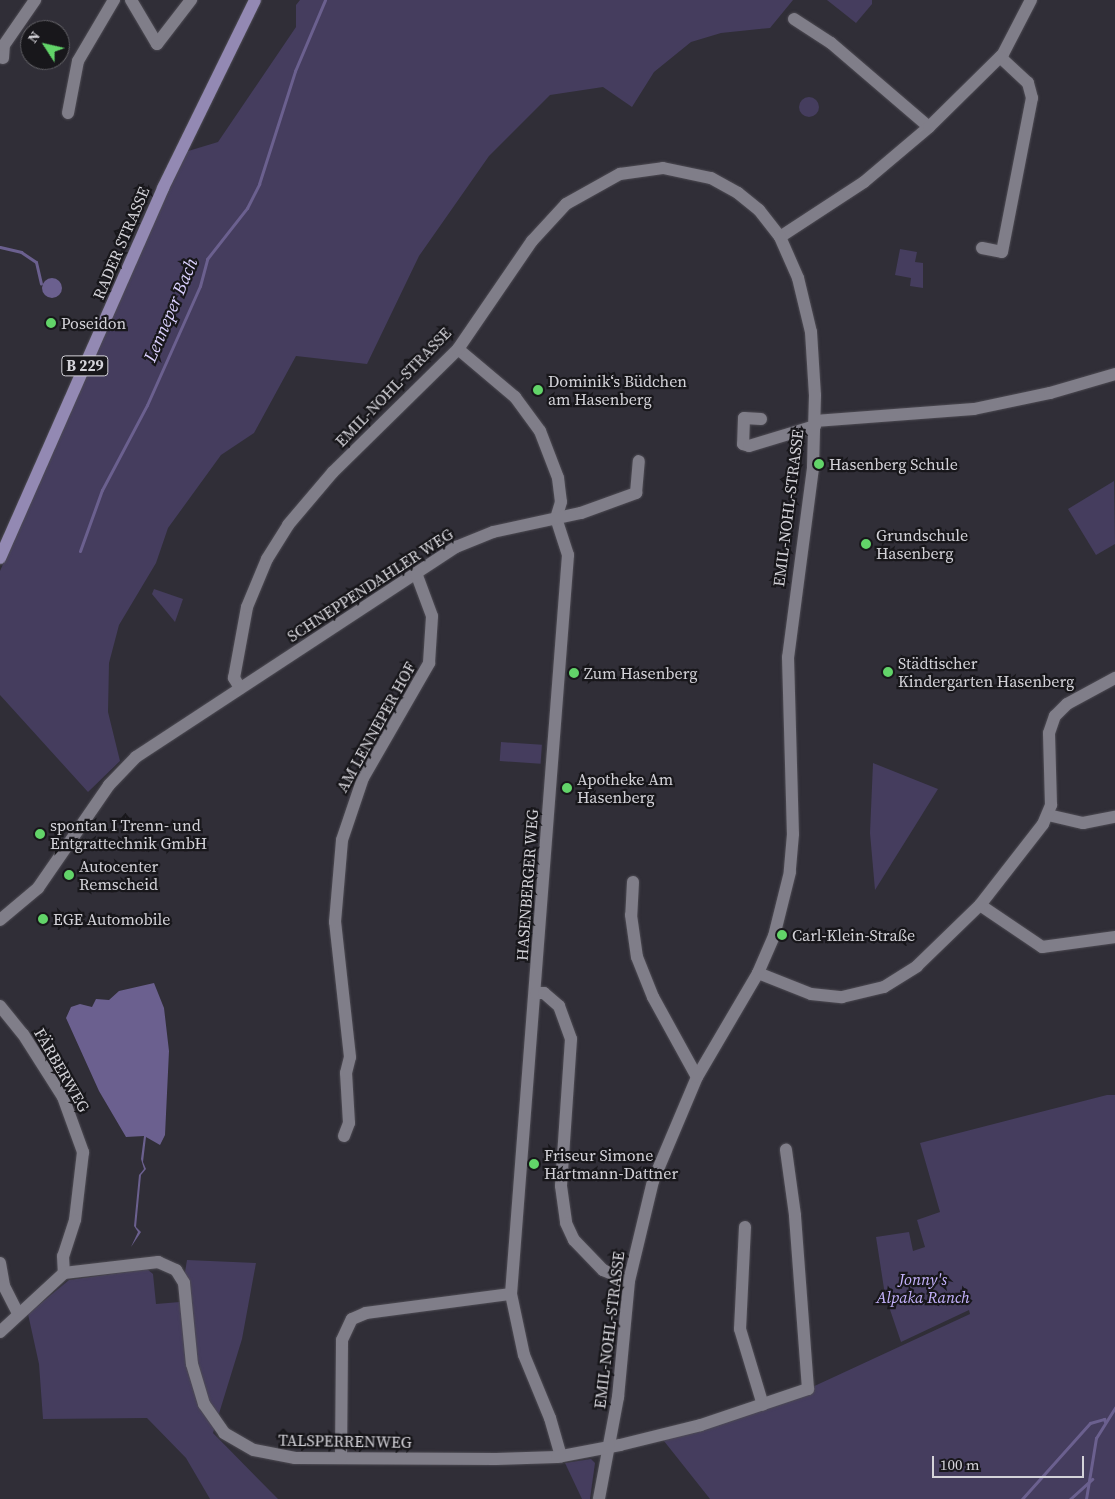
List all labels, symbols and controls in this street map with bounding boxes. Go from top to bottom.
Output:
north arrow [20,20,70,70]
text: N [22,27,45,47]
street label: RADER STRASSE [89,184,153,302]
water label: Lenneper Bach [139,255,203,365]
place label: Poseidon [61,313,126,333]
marker: Poseidon [45,317,57,329]
street label: EMIL-NOHL-STRASSE [331,323,455,451]
road number: B 229 [61,354,109,378]
place label: Dominik‘s Büdchen am Hasenberg [548,371,687,409]
marker: Dominik‘s Büdchen am Hasenberg [532,384,544,396]
street label: EMIL-NOHL-STRASSE [769,428,807,588]
place label: Hasenberg Schule [829,454,958,474]
marker: Hasenberg Schule [813,458,825,470]
street label: SCHNEPPENDAHLER WEG [283,524,457,646]
place label: Grundschule Hasenberg [876,525,968,563]
marker: Grundschule Hasenberg [860,538,872,550]
place label: Städtischer Kindergarten Hasenberg [898,653,1074,691]
street label: AM LENNEPER HOF [332,659,420,795]
place label: Zum Hasenberg [584,663,698,683]
marker: Städtischer Kindergarten Hasenberg [882,666,894,678]
marker: Zum Hasenberg [568,667,580,679]
place label: Apotheke Am Hasenberg [577,769,673,807]
marker: Apotheke Am Hasenberg [561,782,573,794]
street label: HASENBERGER WEG [512,808,542,962]
place label: spontan I Trenn- und Entgrattechnik GmbH [50,815,207,853]
marker: spontan I Trenn- und Entgrattechnik GmbH [34,828,46,840]
place label: Autocenter Remscheid [79,856,158,894]
marker: Autocenter Remscheid [63,869,75,881]
place label: EGE Automobile [53,909,170,929]
marker: EGE Automobile [37,913,49,925]
place label: Carl-Klein-Straße [792,925,915,945]
marker: Carl-Klein-Straße [776,929,788,941]
street label: FÄRBERWEG [30,1025,94,1115]
place label: Friseur Simone Hartmann-Dattner [544,1145,678,1183]
marker: Friseur Simone Hartmann-Dattner [528,1158,540,1170]
street label: EMIL-NOHL-STRASSE [590,1250,628,1410]
park label: Jonny's Alpaka Ranch [876,1269,970,1307]
street label: TALSPERRENWEG [278,1430,412,1452]
scale bar [935,1446,1088,1478]
text: 100 m [940,1454,980,1475]

